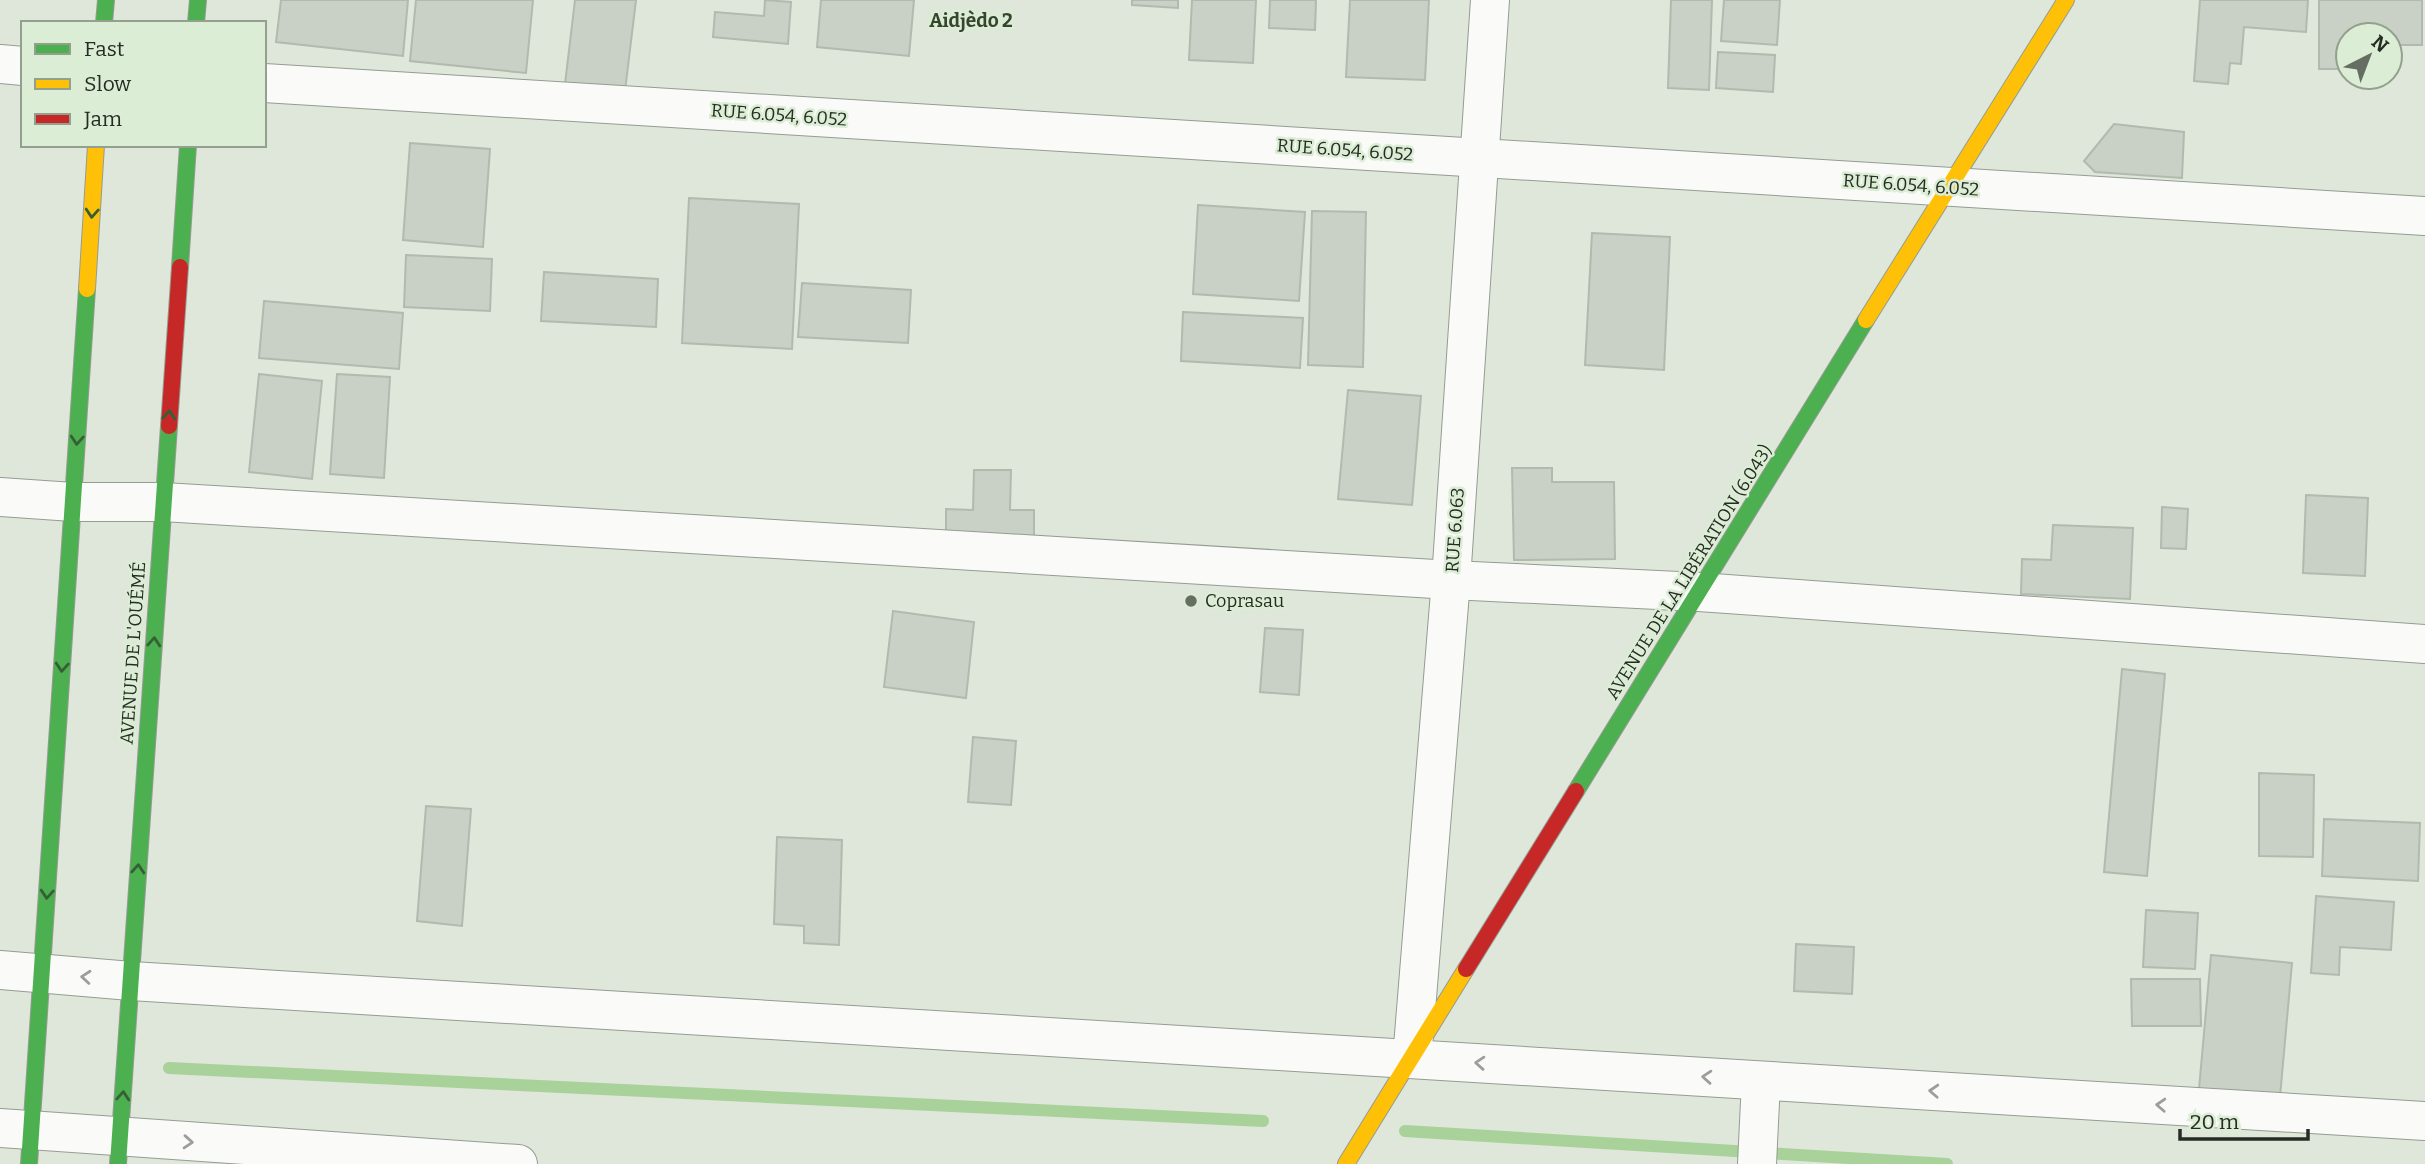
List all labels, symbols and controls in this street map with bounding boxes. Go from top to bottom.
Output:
district label: Aidjèdo 2 [929,9,1013,32]
legend [21,21,266,147]
north arrow [2334,21,2404,91]
text: N [2367,30,2393,57]
text: Fast [84,36,125,62]
text: Slow [84,71,131,97]
street label: RUE 6.054, 6.052 [710,99,848,131]
text: Jam [83,106,122,132]
street label: RUE 6.054, 6.052 [1276,134,1414,166]
street label: RUE 6.054, 6.052 [1842,169,1980,201]
one-way arrow [85,208,100,219]
one-way arrow [161,409,176,420]
one-way arrow [70,435,85,446]
street label: AVENUE DE LA LIBÉRATION (6.043) [1600,440,1777,703]
street label: RUE 6.063 [1441,487,1469,573]
street label: AVENUE DE L'OUÉMÉ [115,561,150,745]
place label: Coprasau [1205,590,1284,612]
marker: Coprasau [1183,593,1199,609]
one-way arrow [146,636,161,647]
one-way arrow [55,662,70,673]
one-way arrow [130,863,145,874]
one-way arrow [40,889,55,900]
one-way arrow [81,970,92,985]
one-way arrow [1474,1056,1485,1071]
one-way arrow [1701,1070,1712,1085]
one-way arrow [1928,1084,1939,1099]
one-way arrow [115,1090,130,1101]
one-way arrow [2155,1098,2166,1113]
scale bar [2180,1098,2308,1142]
text: 20 m [2190,1109,2239,1135]
one-way arrow [183,1134,194,1149]

